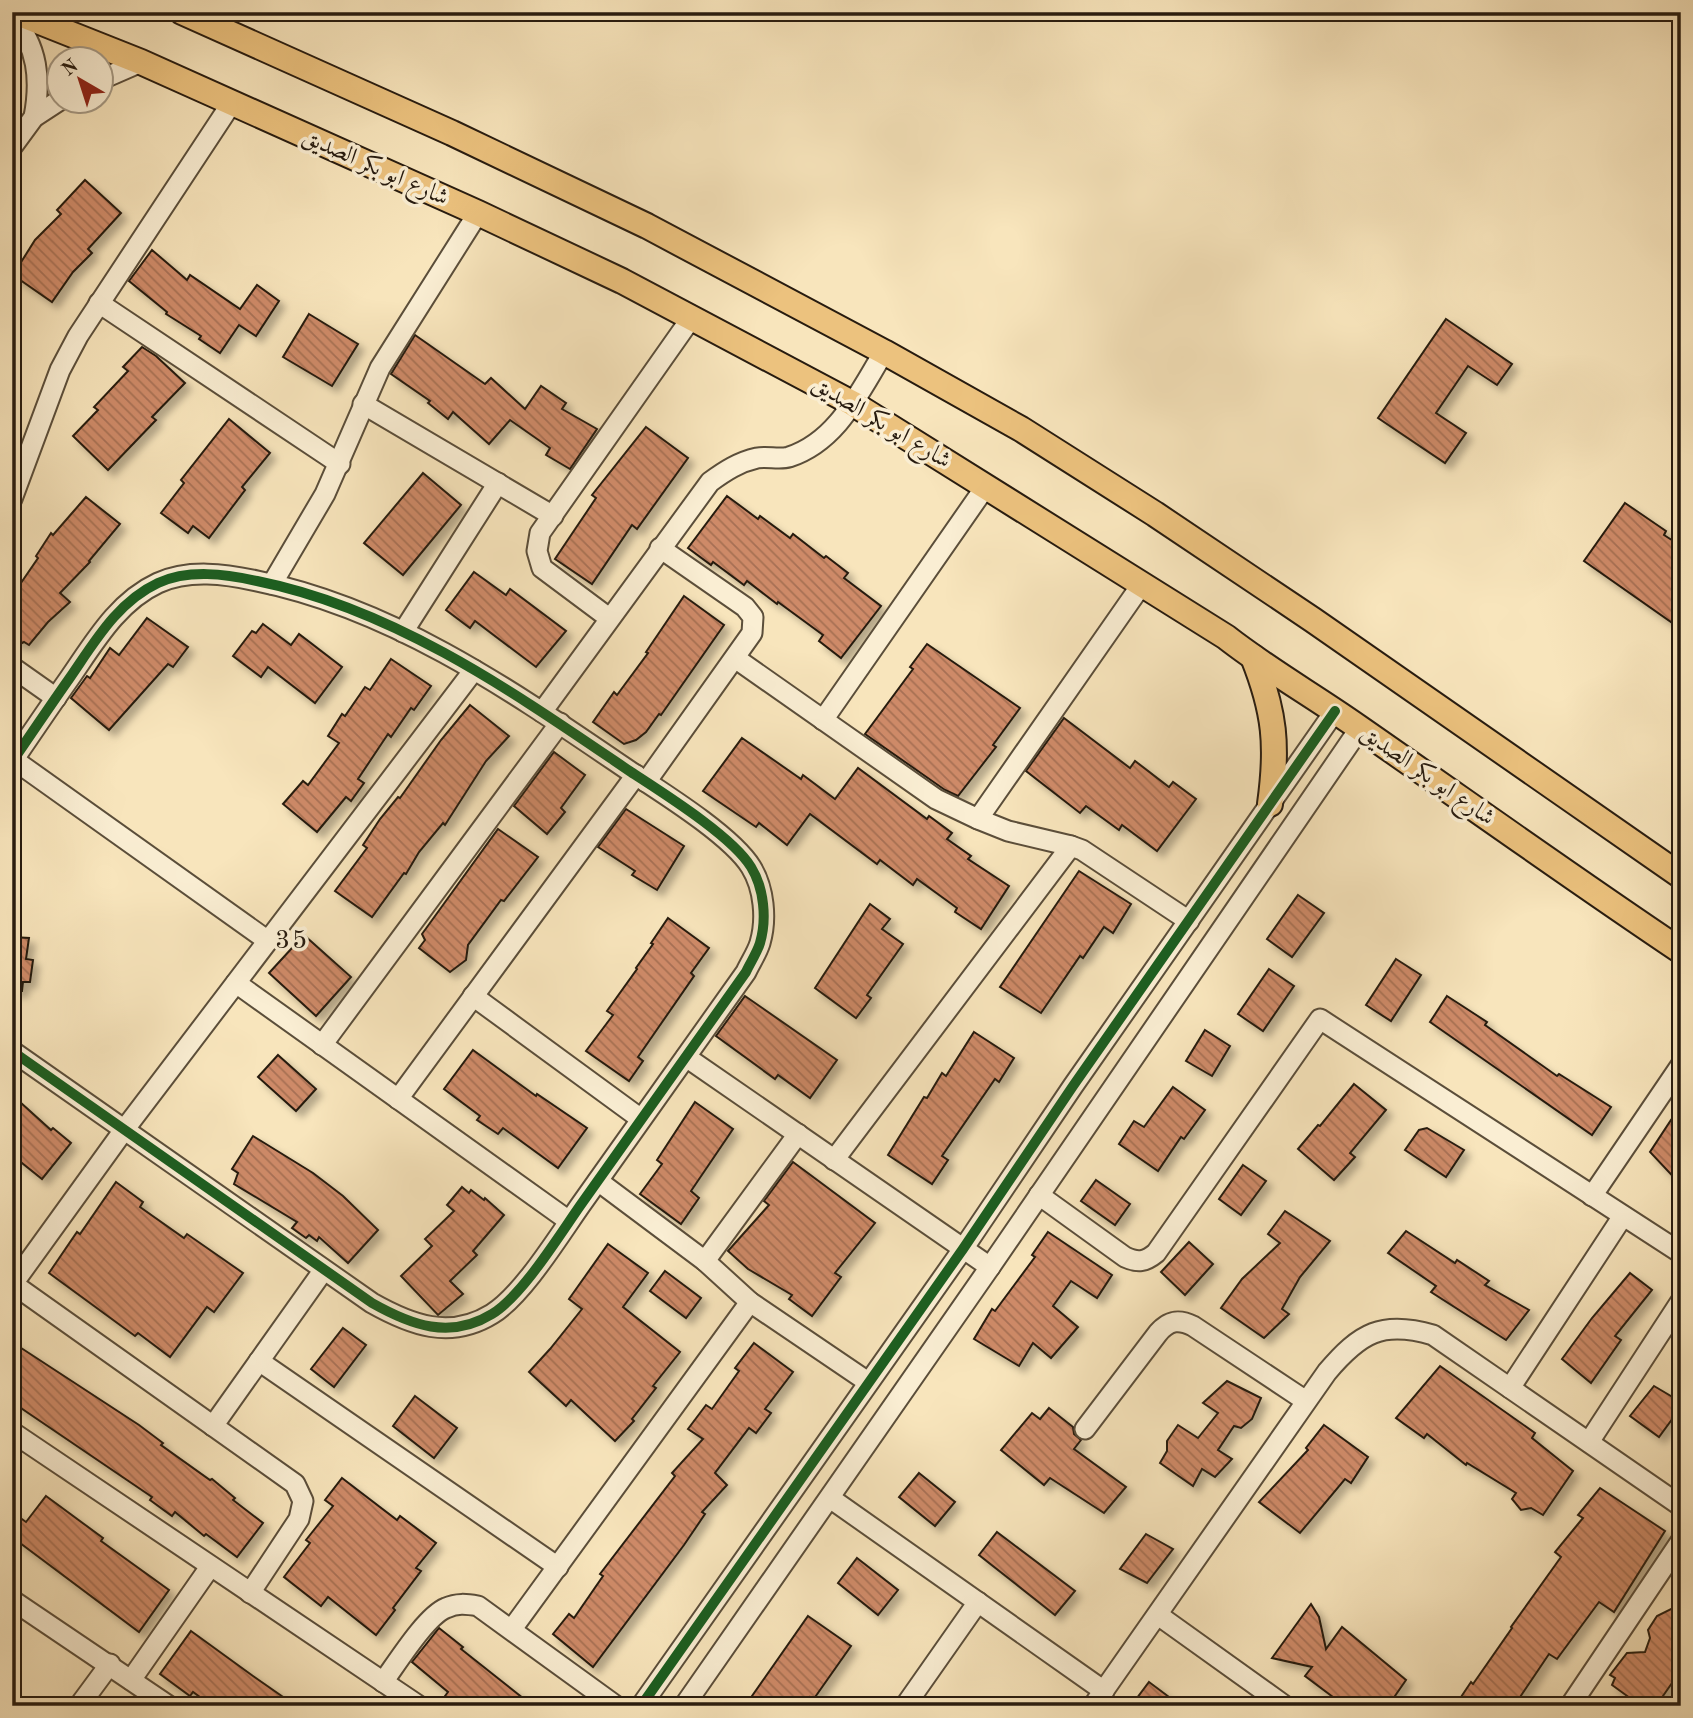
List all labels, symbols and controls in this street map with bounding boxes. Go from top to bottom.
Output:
north arrow [46,46,116,116]
text: N [59,56,83,81]
street label: شارع ابو بكر الصديق [296,123,453,216]
street label: شارع ابو بكر الصديق [804,370,956,479]
street label: شارع ابو بكر الصديق [1352,719,1500,836]
district label: 35 [275,928,309,954]

